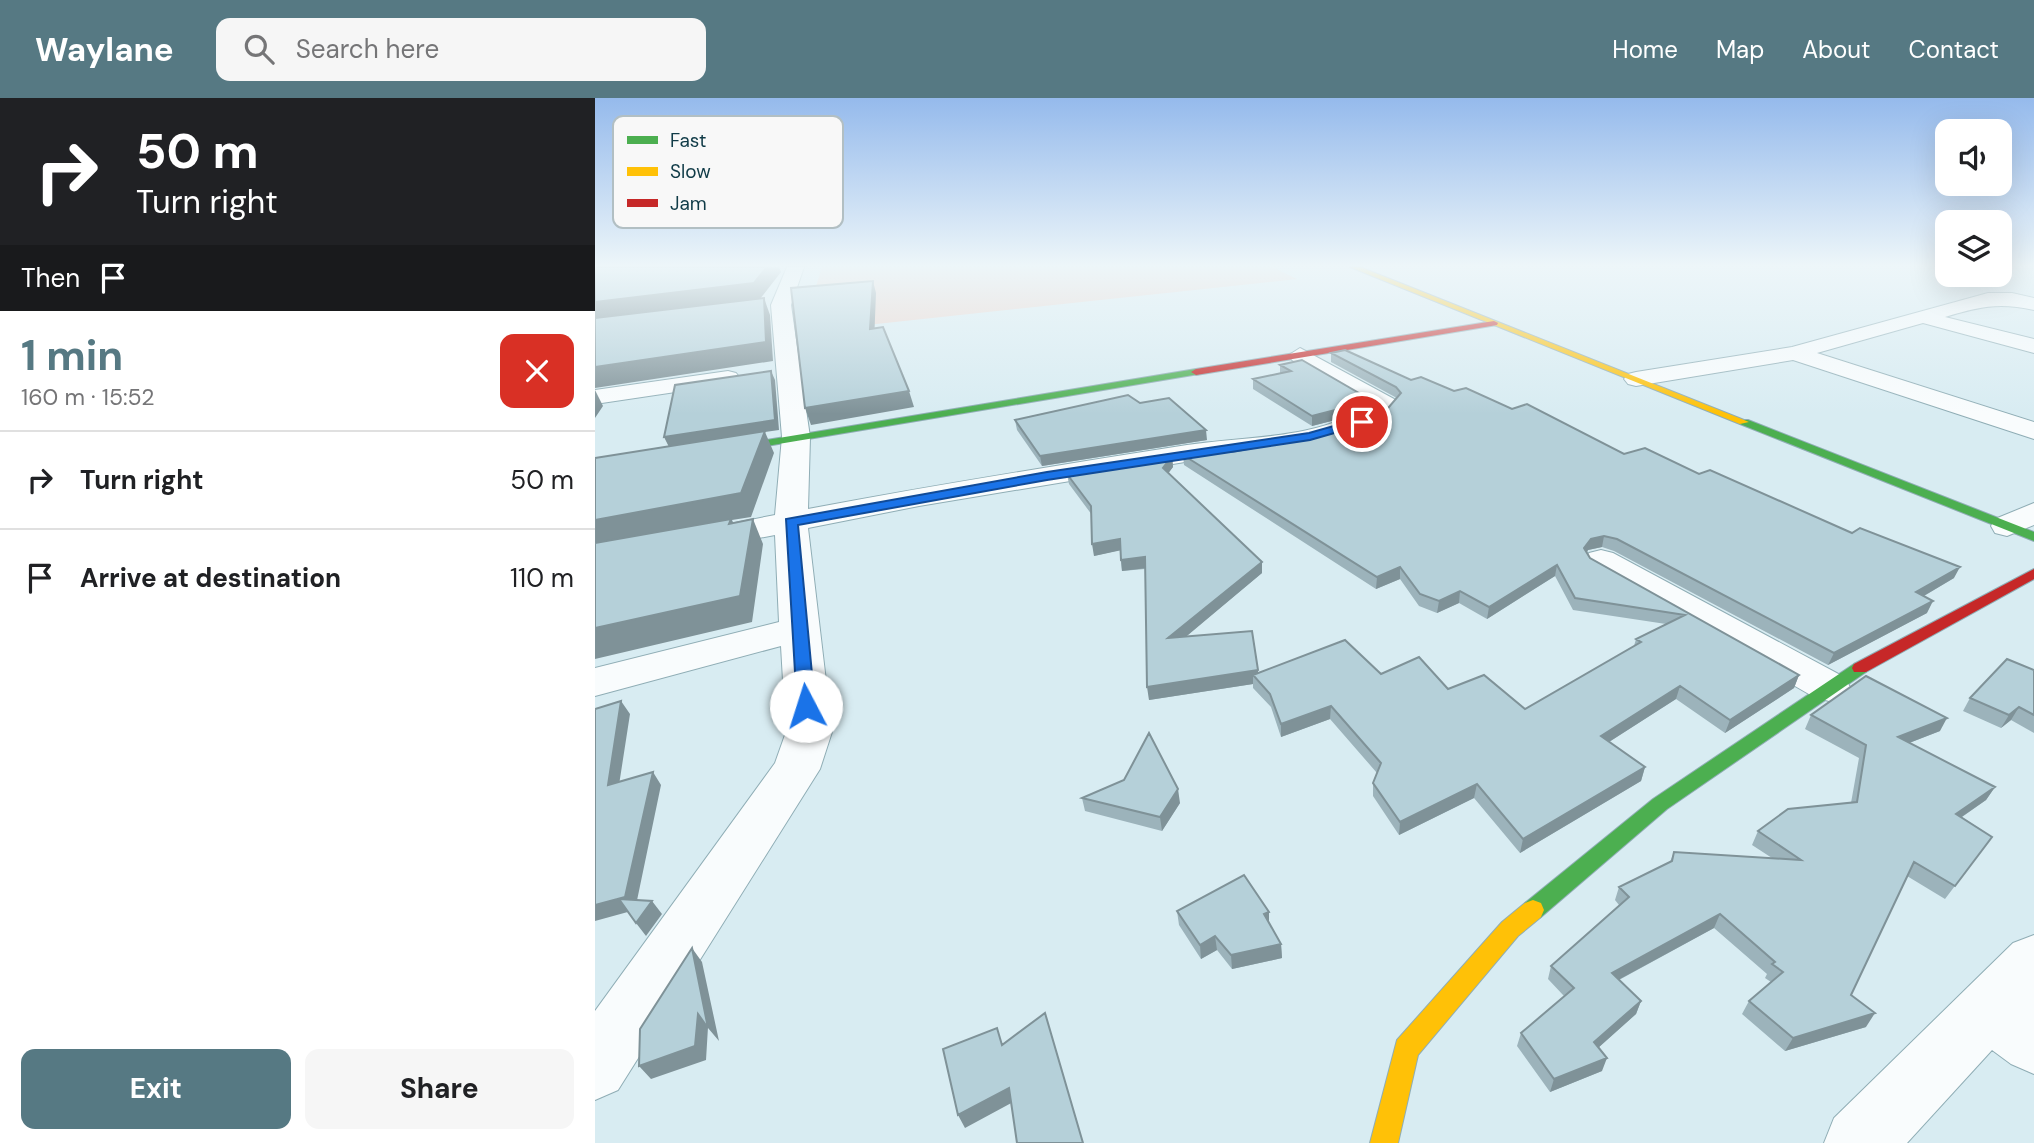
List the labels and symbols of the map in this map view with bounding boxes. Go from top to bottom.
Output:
legend [613,116,843,228]
text: Fast [670,128,706,153]
text: Slow [670,159,711,184]
text: Jam [670,191,707,216]
pin [1332,392,1392,452]
position arrow [769,669,843,743]

